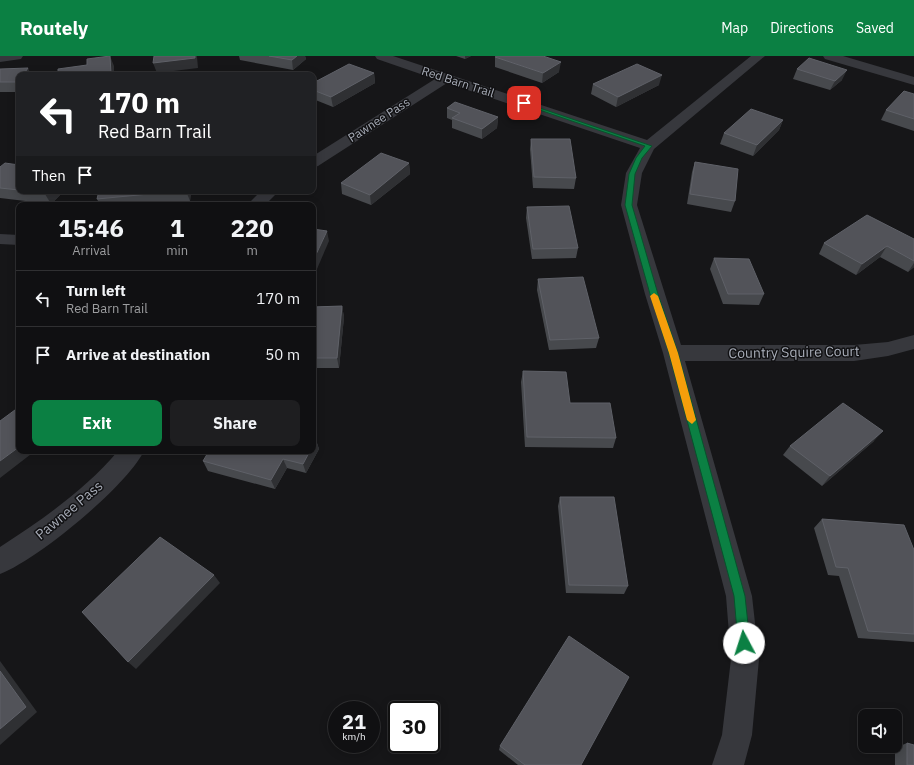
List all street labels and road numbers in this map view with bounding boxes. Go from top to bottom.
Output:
street label: Red Barn Trail [420,63,496,100]
street label: Pawnee Pass [345,94,413,145]
street label: Country Squire Court [728,342,860,362]
street label: Pawnee Pass [32,476,107,543]

